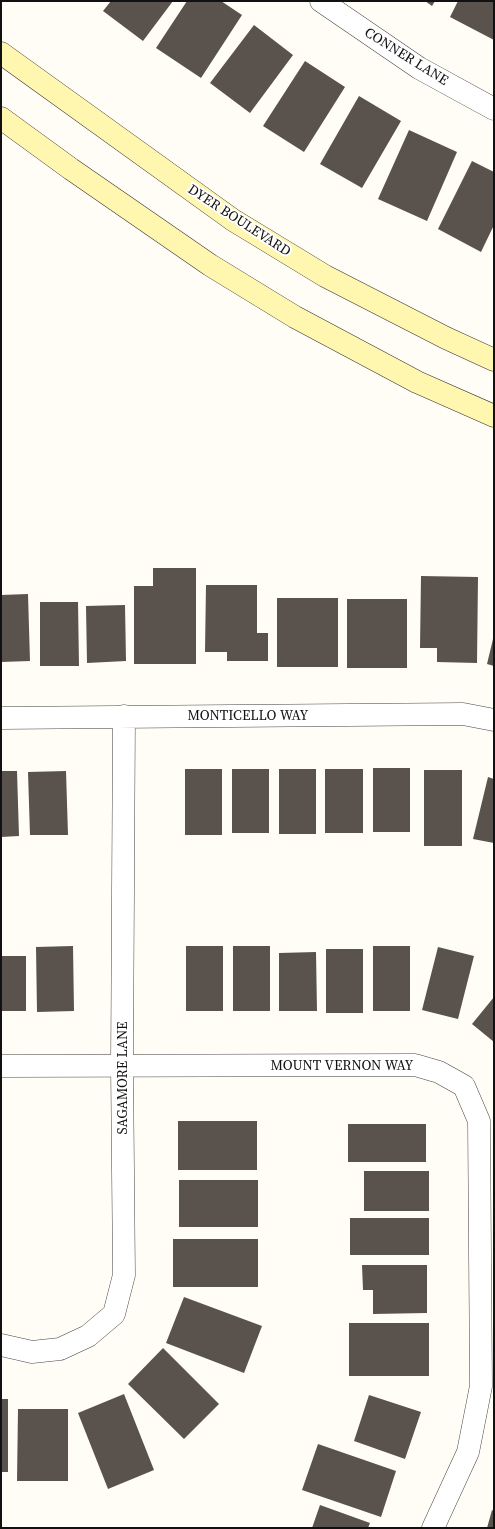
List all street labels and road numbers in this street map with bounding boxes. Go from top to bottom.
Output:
street label: CONNER LANE [361,24,451,90]
street label: DYER BOULEVARD [184,181,294,261]
street label: MONTICELLO WAY [188,708,308,724]
street label: SAGAMORE LANE [115,1022,131,1134]
street label: MOUNT VERNON WAY [271,1058,413,1074]

